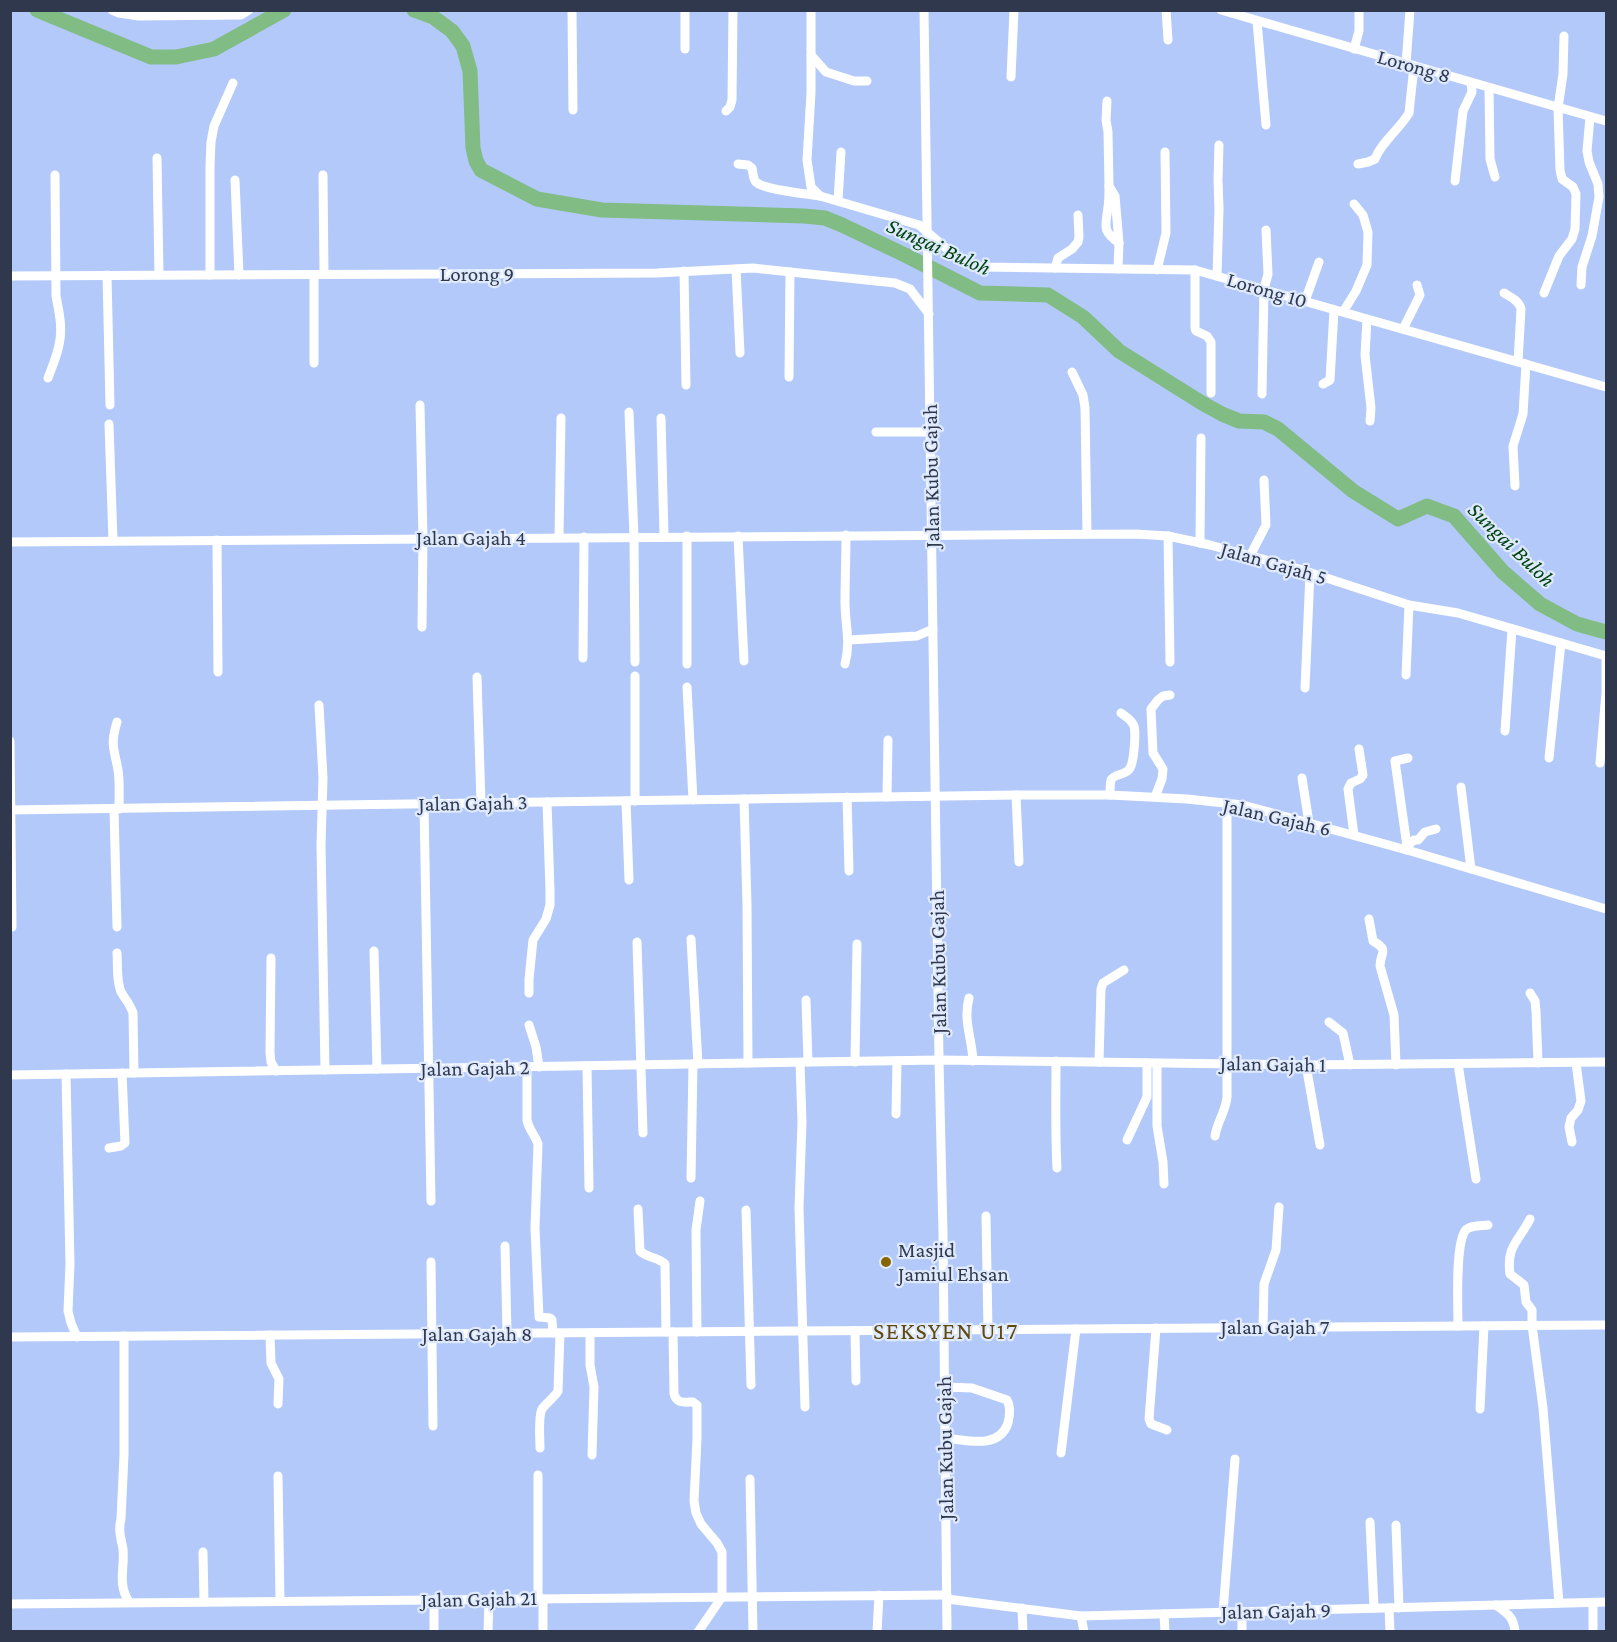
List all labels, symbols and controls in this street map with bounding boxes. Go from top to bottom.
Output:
street label: Lorong 8 [1375,44,1453,88]
water label: Sungai Buloh [883,212,995,280]
street label: Lorong 9 [440,262,514,286]
street label: Lorong 10 [1224,267,1310,313]
street label: Jalan Kubu Gajah [918,404,944,550]
water label: Sungai Buloh [1463,497,1560,592]
street label: Jalan Gajah 4 [414,526,526,550]
street label: Jalan Gajah 5 [1216,536,1330,590]
street label: Jalan Gajah 3 [416,790,528,816]
street label: Jalan Gajah 6 [1219,792,1333,841]
street label: Jalan Kubu Gajah [925,890,951,1036]
street label: Jalan Gajah 1 [1218,1051,1326,1077]
street label: Jalan Gajah 2 [418,1055,530,1081]
place label: Masjid Jamiul Ehsan [896,1238,1009,1286]
marker: Masjid Jamiul Ehsan [879,1255,893,1269]
street label: Jalan Gajah 7 [1218,1315,1330,1339]
district label: SEKSYEN U17 [873,1317,1019,1344]
street label: Jalan Gajah 8 [420,1322,532,1346]
street label: Jalan Kubu Gajah [932,1376,958,1522]
street label: Jalan Gajah 21 [419,1586,537,1612]
street label: Jalan Gajah 9 [1219,1598,1331,1624]

